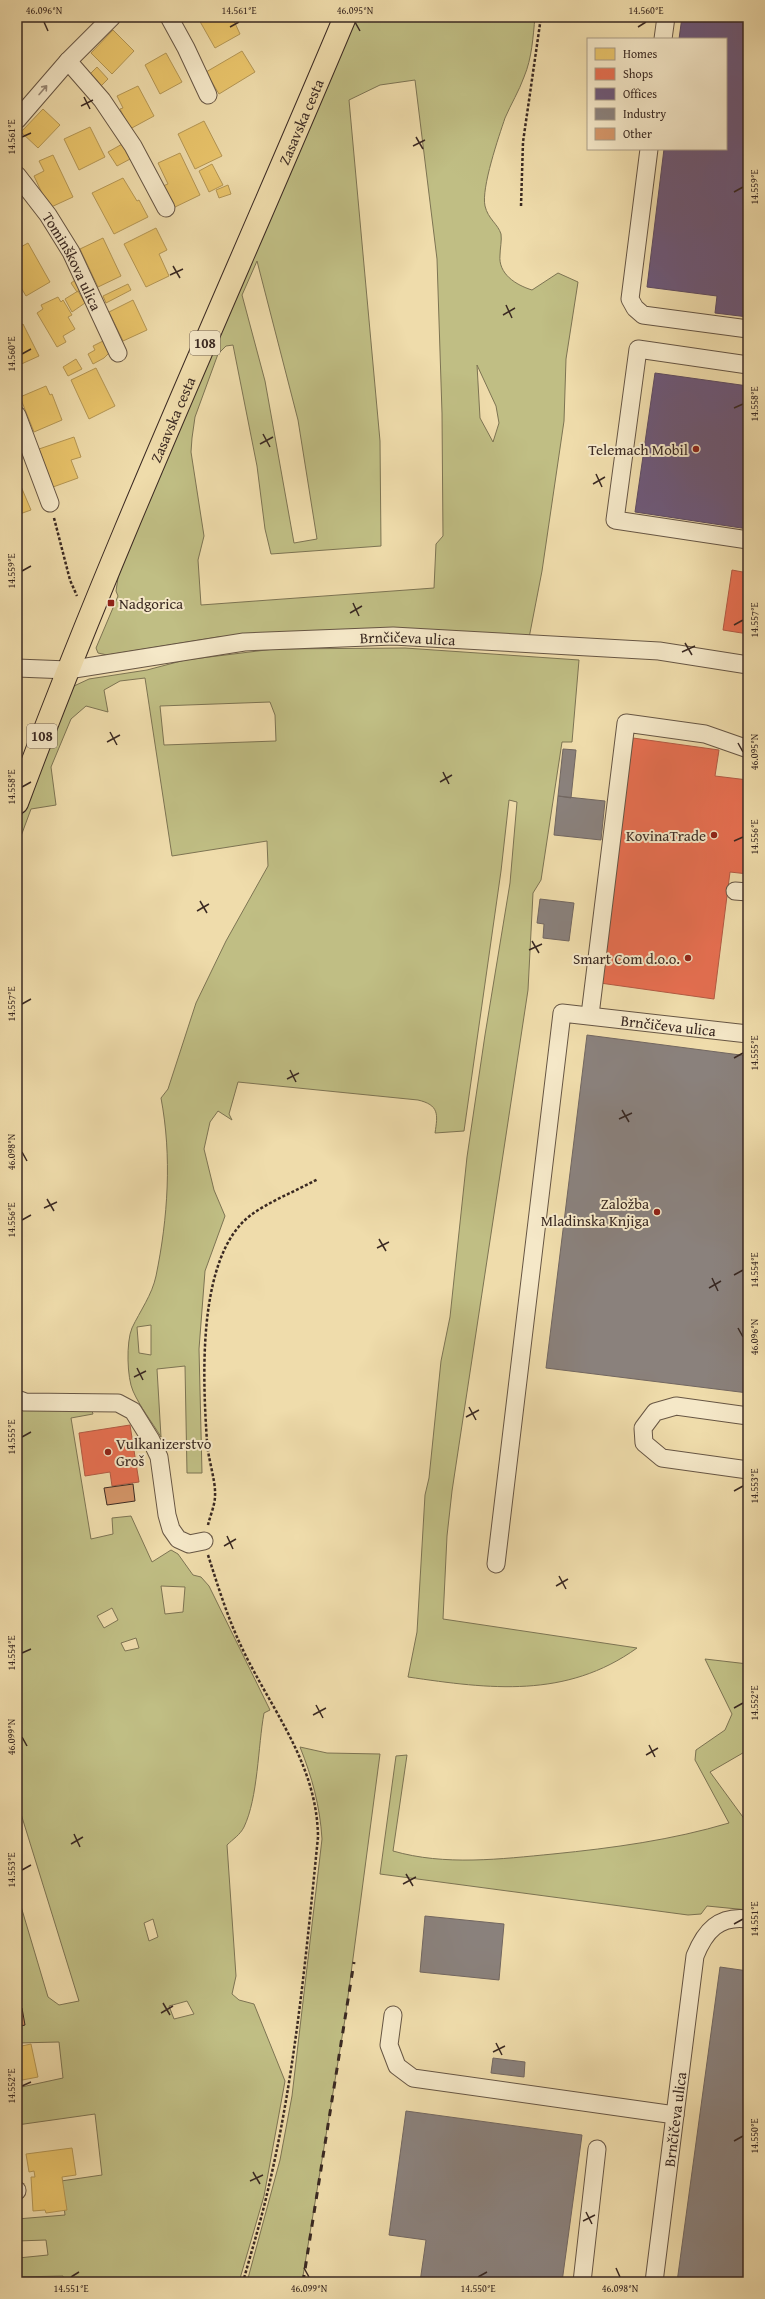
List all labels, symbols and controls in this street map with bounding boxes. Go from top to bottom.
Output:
text: 46.096°N [26,3,63,18]
text: 14.561°E [221,3,257,18]
text: 46.095°N [337,3,374,18]
text: 14.560°E [628,3,664,18]
legend [587,38,727,150]
text: Homes [623,45,658,62]
text: Shops [623,65,653,82]
street label: Zasavska cesta [273,76,328,168]
one-way arrow [38,85,47,96]
text: Offices [623,85,657,102]
text: Industry [623,105,666,122]
text: 14.561°E [4,119,19,155]
text: Other [623,125,652,142]
text: 14.559°E [747,169,762,205]
street label: Tominškova ulica [38,208,107,314]
road number: 108 [190,331,220,355]
text: 14.560°E [4,336,19,372]
street label: Zasavska cesta [145,373,200,465]
text: 14.558°E [747,386,762,422]
place label: Telemach Mobil [588,439,688,460]
marker: Telemach Mobil [691,444,701,454]
text: 14.559°E [4,553,19,589]
place label: Nadgorica [119,593,183,614]
marker: Nadgorica [106,598,116,608]
text: 14.557°E [747,602,762,638]
street label: Brnčičeva ulica [359,625,456,650]
road number: 108 [27,724,57,748]
text: 46.095°N [747,733,762,770]
text: 14.558°E [4,769,19,805]
text: 14.556°E [747,819,762,855]
place label: KovinaTrade [626,825,706,846]
marker: KovinaTrade [709,830,719,840]
place label: Smart Com d.o.o. [573,948,680,969]
marker: Smart Com d.o.o. [683,953,693,963]
text: 14.557°E [4,986,19,1022]
street label: Brnčičeva ulica [620,1009,717,1041]
text: 14.555°E [747,1035,762,1071]
text: 46.098°N [4,1133,19,1170]
place label: Založba Mladinska Knjiga [541,1193,649,1231]
text: 14.556°E [4,1202,19,1238]
marker: Založba Mladinska Knjiga [652,1207,662,1217]
text: 14.554°E [747,1252,762,1288]
text: 46.096°N [747,1318,762,1355]
text: 14.555°E [4,1419,19,1455]
place label: Vulkanizerstvo Groš [116,1433,212,1471]
marker: Vulkanizerstvo Groš [103,1447,113,1457]
text: 14.553°E [747,1468,762,1504]
text: 14.554°E [4,1635,19,1671]
text: 14.552°E [747,1685,762,1721]
text: 46.099°N [4,1718,19,1755]
text: 14.553°E [4,1852,19,1888]
text: 14.551°E [747,1901,762,1937]
text: 14.552°E [4,2068,19,2104]
street label: Brnčičeva ulica [658,2071,691,2168]
text: 14.550°E [747,2118,762,2154]
text: 14.551°E [53,2281,89,2296]
text: 46.099°N [291,2281,328,2296]
text: 14.550°E [460,2281,496,2296]
text: 46.098°N [602,2281,639,2296]

